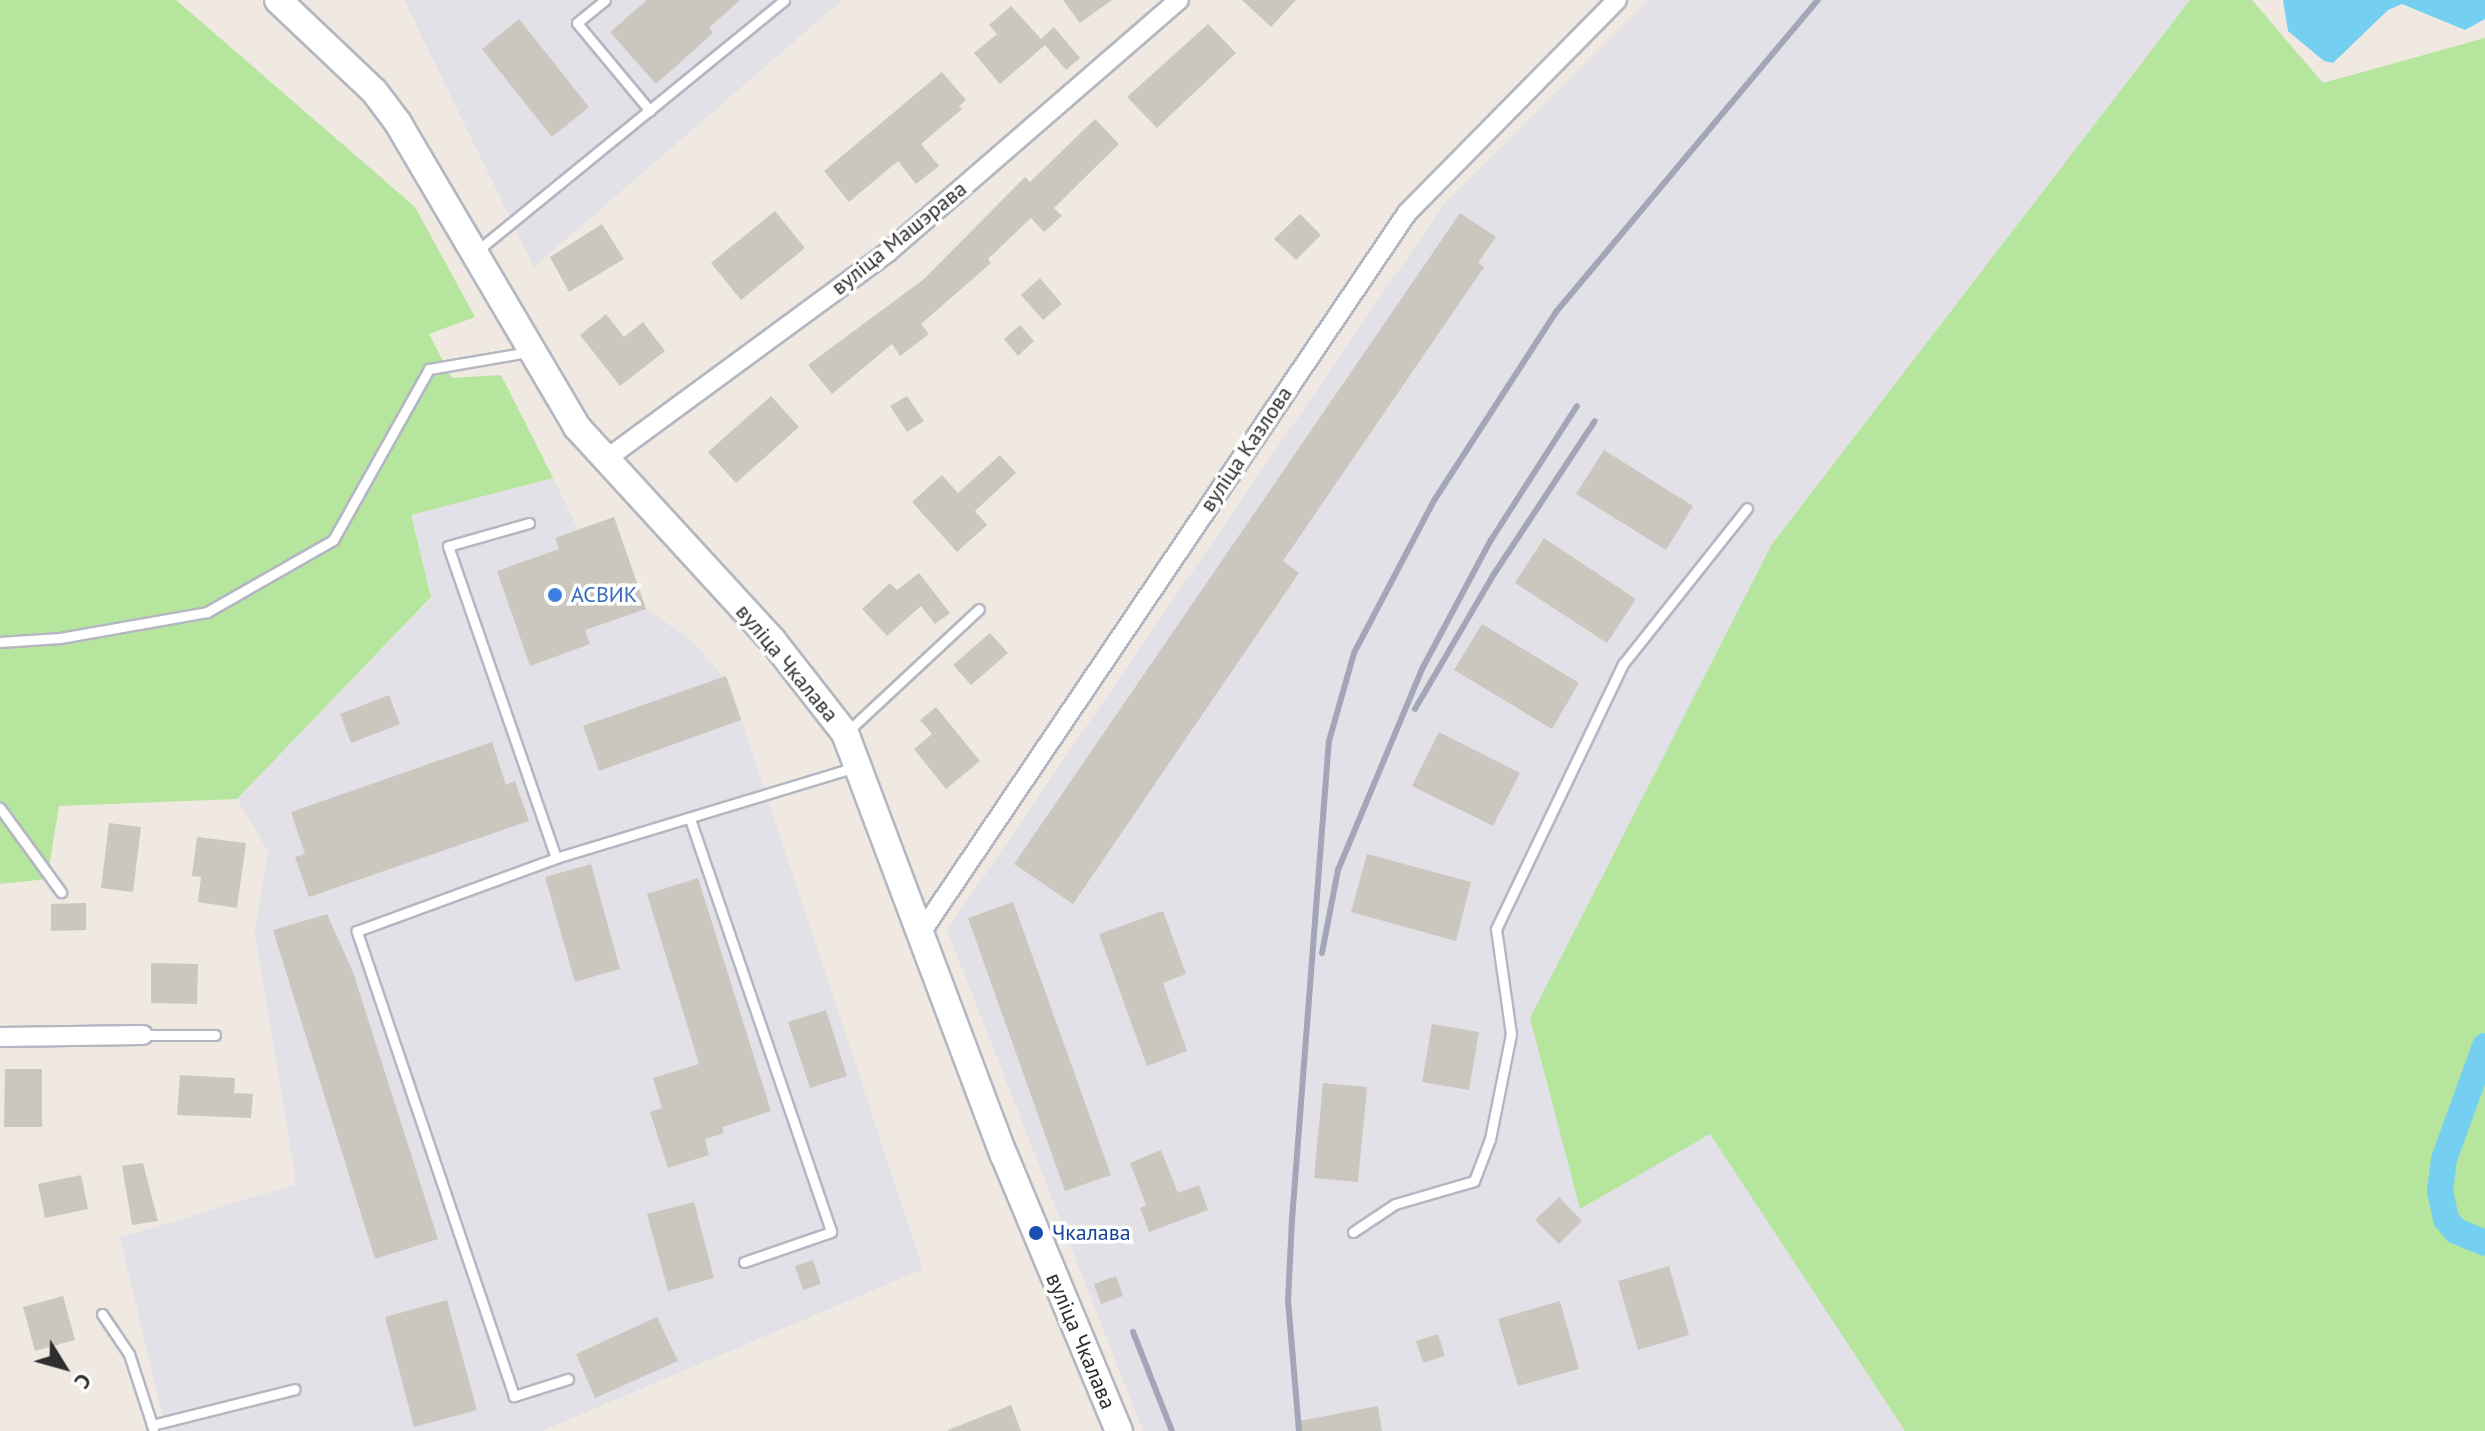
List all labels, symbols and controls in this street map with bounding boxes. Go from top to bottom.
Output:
street label: вуліца Машэрава [826,175,972,301]
street label: вуліца Казлова [1194,381,1298,517]
place label: АСВИК [571,582,637,608]
marker: АСВИК [546,586,564,604]
street label: вуліца Чкалава [730,599,844,727]
place label: Чкалава [1052,1220,1131,1246]
marker: Чкалава [1027,1224,1045,1242]
street label: вуліца Чкалава [1040,1269,1122,1413]
north arrow [24,1327,104,1407]
text: С [68,1368,98,1395]

